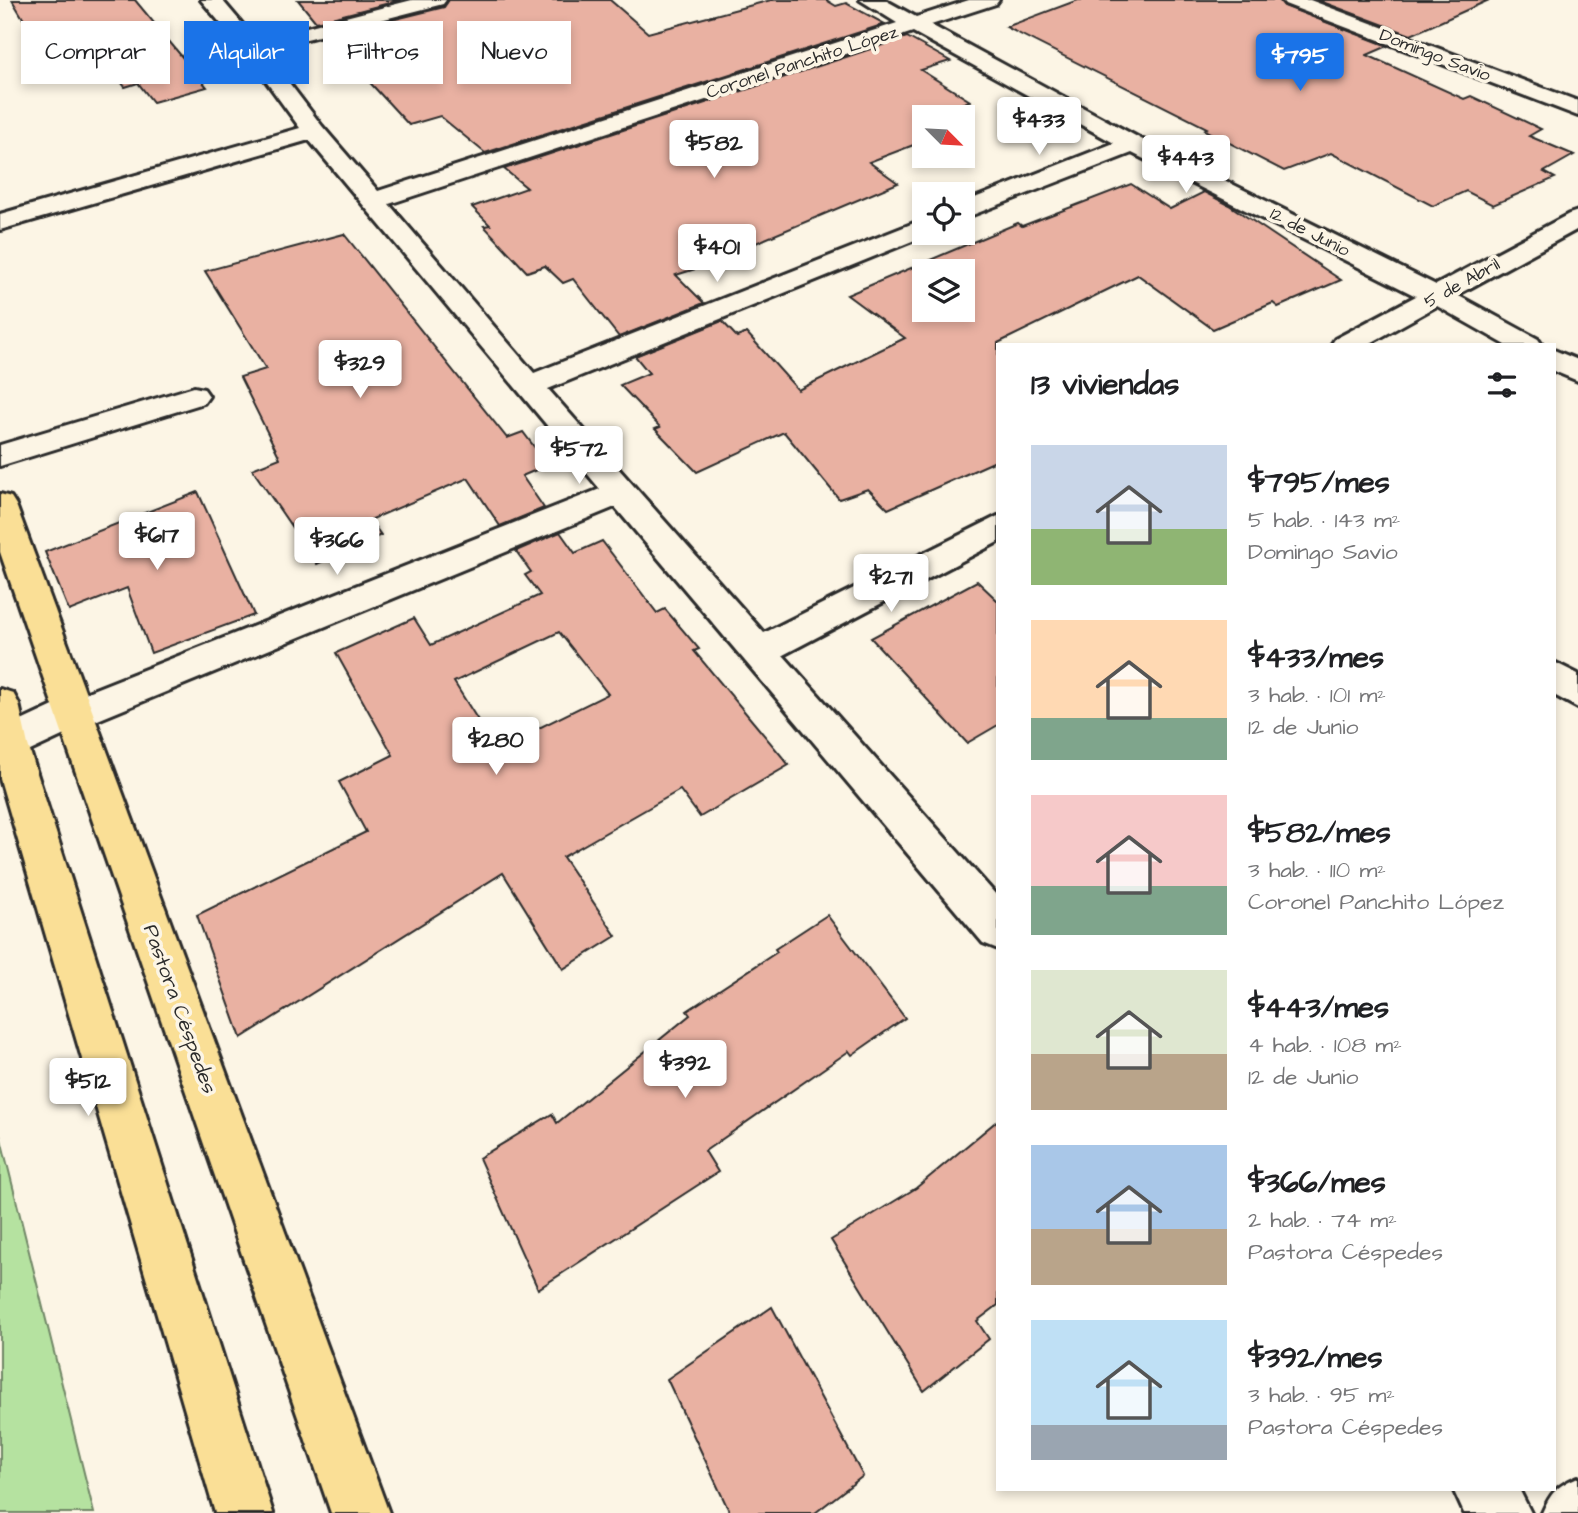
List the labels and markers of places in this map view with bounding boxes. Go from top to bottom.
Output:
pin: $795 [1259,34,1341,93]
pin: $433 [998,97,1080,157]
pin: $582 [673,120,755,180]
pin: $443 [1145,136,1227,195]
pin: $401 [676,224,758,284]
pin: $329 [319,340,401,400]
pin: $572 [538,426,620,486]
pin: $617 [116,512,198,572]
pin: $366 [296,518,378,577]
pin: $271 [850,554,932,614]
pin: $280 [455,718,537,777]
pin: $392 [644,1040,726,1100]
pin: $512 [47,1058,129,1118]

